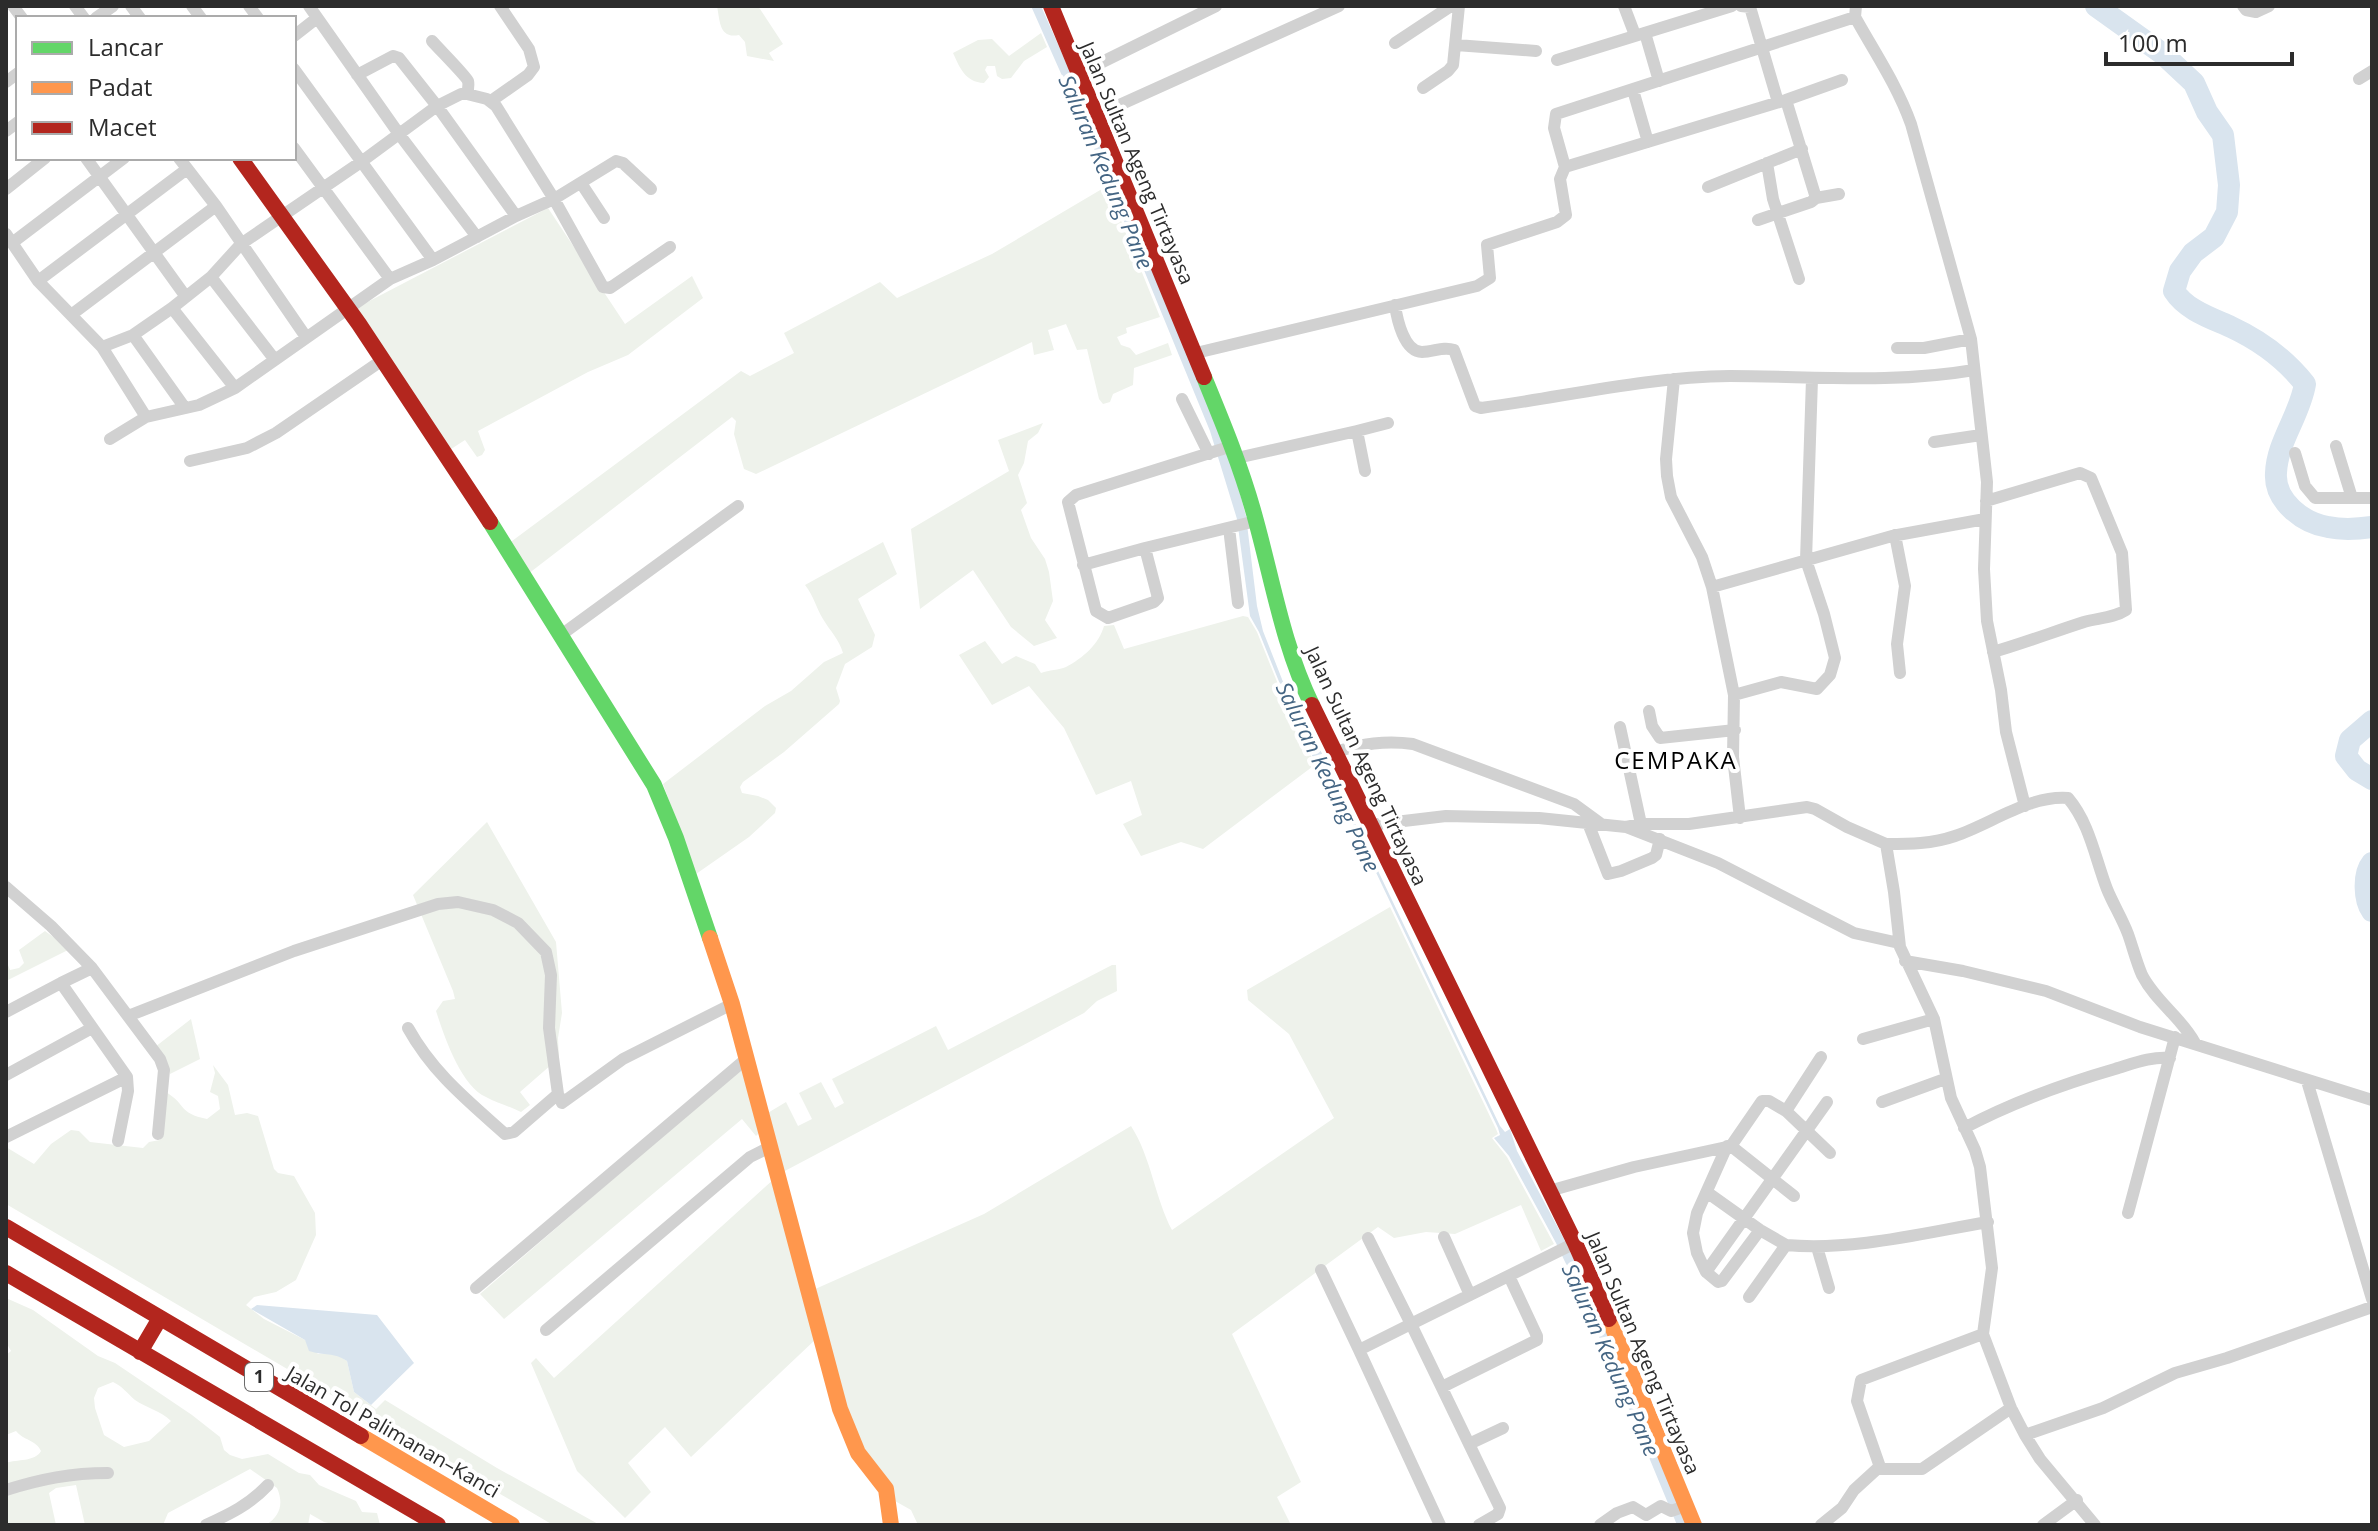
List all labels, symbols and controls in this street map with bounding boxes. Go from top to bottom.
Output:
legend [16,16,296,160]
scale bar [2106,16,2292,66]
text: 100 m [2118,26,2188,59]
text: Lancar [88,30,163,63]
street label: Jalan Sultan Ageng Tirtayasa [1073,35,1201,288]
text: Padat [88,70,152,103]
water label: Saluran Kedung Pane [1052,70,1161,273]
text: Macet [88,110,156,143]
street label: Jalan Sultan Ageng Tirtayasa [1298,640,1434,890]
water label: Saluran Kedung Pane [1270,676,1388,877]
district label: CEMPAKA [1614,743,1738,776]
street label: Jalan Sultan Ageng Tirtayasa [1579,1225,1707,1478]
water label: Saluran Kedung Pane [1556,1258,1668,1461]
street label: Jalan Tol Palimanan–Kanci [280,1358,505,1504]
road number: 1 [245,1363,273,1391]

